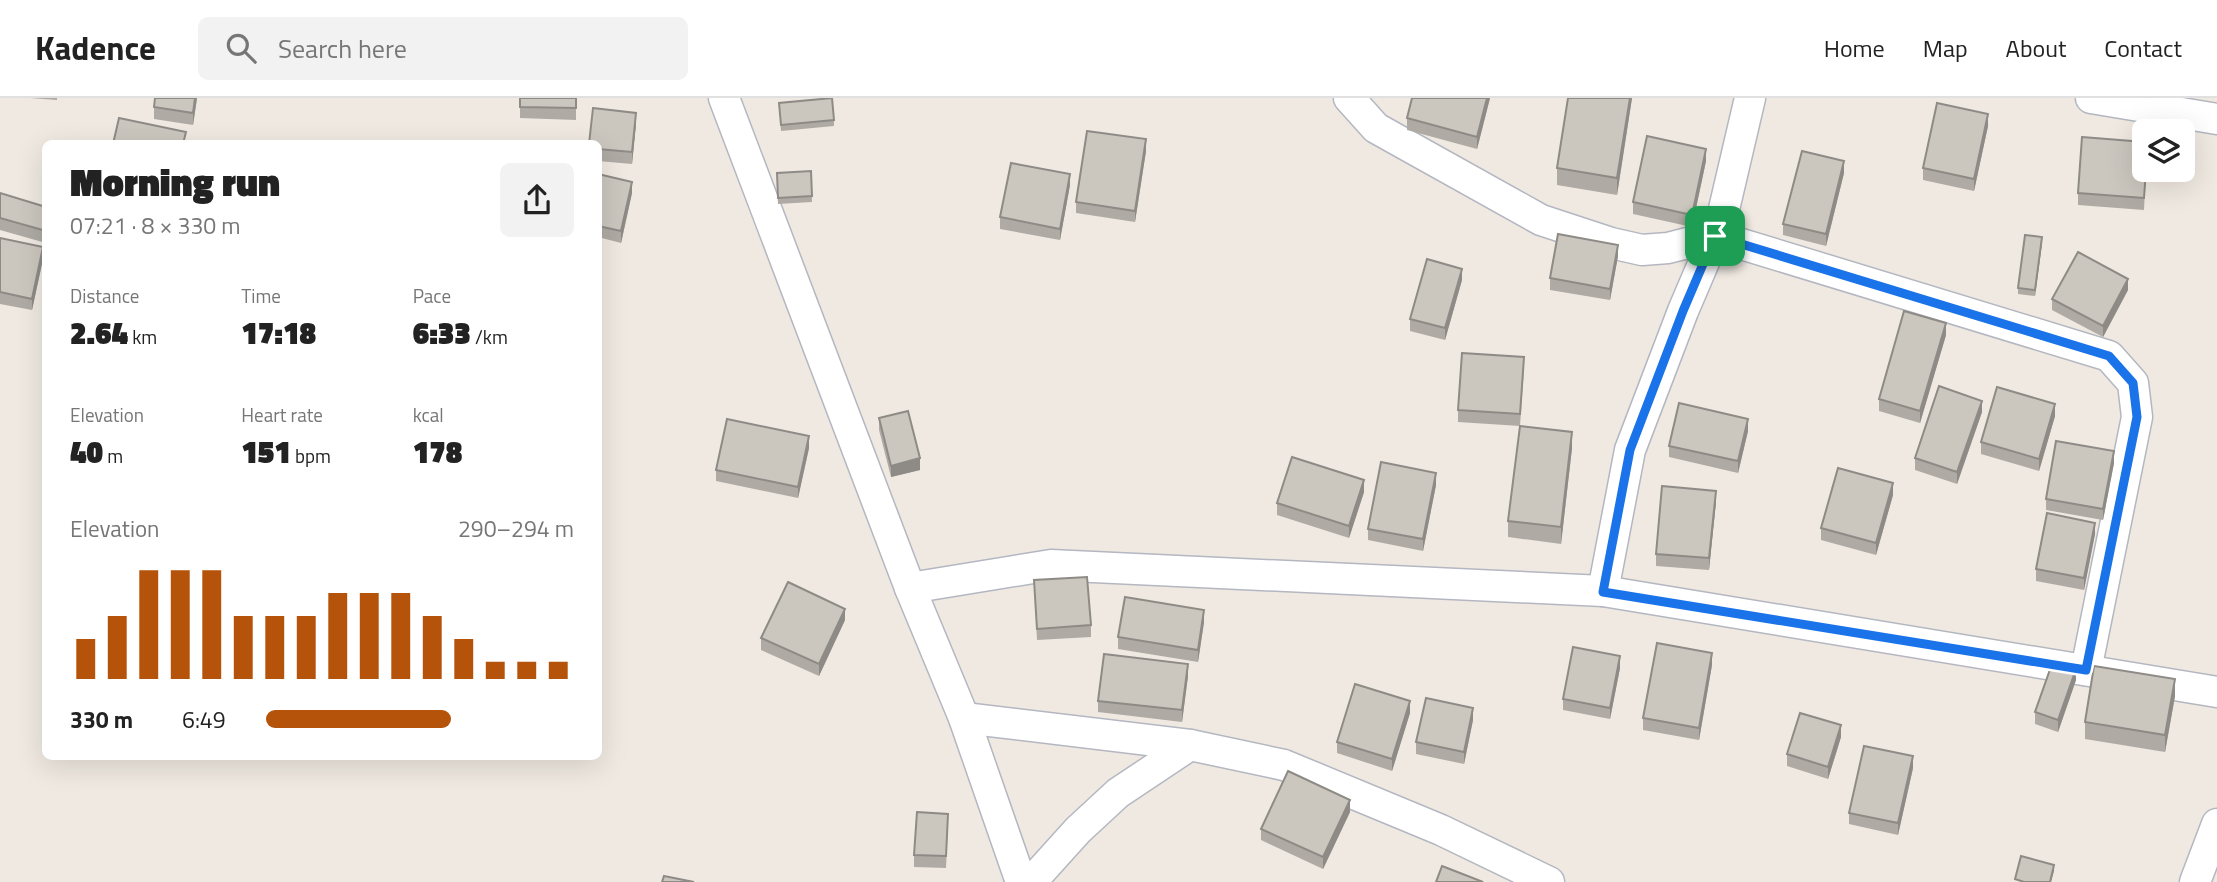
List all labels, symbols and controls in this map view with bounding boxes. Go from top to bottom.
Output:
search box [198,17,688,80]
text: Kadence [35,23,156,73]
icon: search [222,29,260,67]
text: Search here [278,29,407,68]
text: Home [1824,30,1885,66]
text: Map [1923,30,1968,66]
text: About [2006,30,2066,66]
text: Contact [2104,30,2182,66]
map controls [2132,119,2195,182]
button: layers [2132,119,2195,182]
text: Morning run [70,153,280,211]
button: share [500,163,574,237]
pin [1685,206,1745,266]
text: 07:21 · 8 × 330 m [70,208,240,243]
icon: arrive [1696,217,1734,255]
text: Distance [70,281,139,310]
text: Time [241,281,281,310]
text: Pace [413,281,451,310]
text: 2.64 [70,310,128,356]
text: 17:18 [241,310,316,356]
text: 6:33 [413,310,471,356]
text: km [128,322,157,351]
text: /km [471,322,508,351]
text: Elevation [70,400,144,429]
text: Heart rate [241,400,323,429]
text: kcal [413,400,444,429]
text: 40 [70,429,103,475]
text: 151 [241,429,291,475]
text: 178 [413,429,462,475]
text: m [103,441,123,470]
text: bpm [291,441,331,470]
text: Elevation [70,511,159,546]
text: 290–294 m [458,511,574,546]
text: 330 m [70,702,133,737]
text: 6:49 [182,702,226,737]

